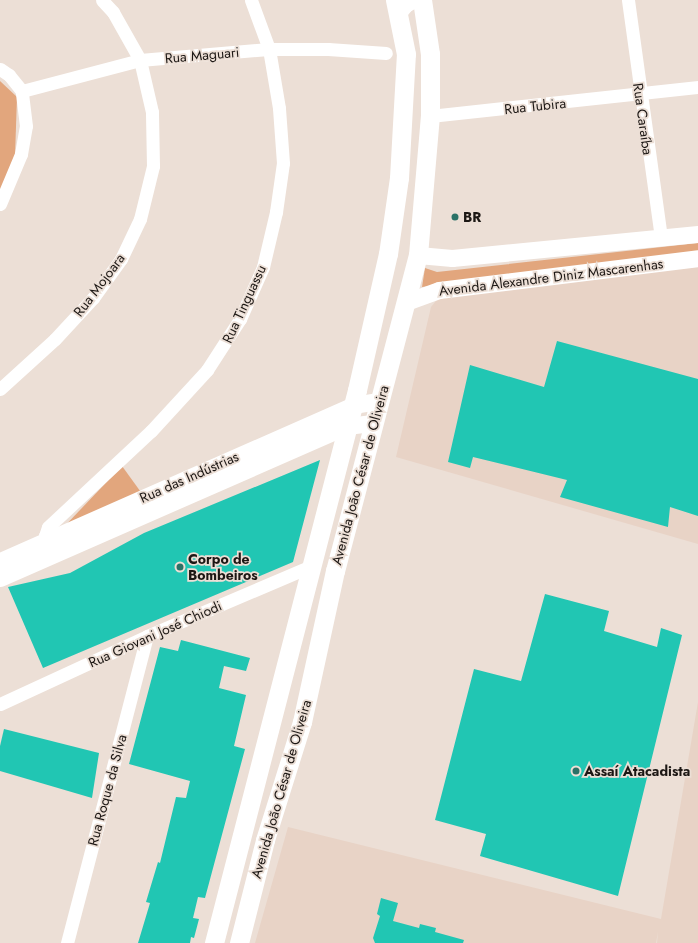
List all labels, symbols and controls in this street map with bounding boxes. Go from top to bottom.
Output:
street label: Rua Maguari [164,43,240,67]
street label: Rua Caraíba [630,82,656,156]
street label: Rua Tubira [503,94,567,118]
place label: BR [463,209,481,225]
marker: BR [450,212,460,222]
street label: Rua Mojoara [70,250,128,320]
street label: Avenida Alexandre Diniz Mascarenhas [438,255,664,299]
street label: Rua Tinguassu [219,262,269,346]
street label: Avenida João César de Oliveira [328,383,392,567]
street label: Rua das Indústrias [137,448,241,506]
place label: Corpo de Bombeiros [188,551,258,584]
marker: Corpo de Bombeiros [175,562,185,572]
street label: Rua Giovani José Chiodi [86,597,224,671]
street label: Avenida João César de Oliveira [247,698,315,880]
street label: Rua Roque da Silva [84,732,130,848]
place label: Assaí Atacadista [584,763,690,779]
marker: Assaí Atacadista [571,766,581,776]

